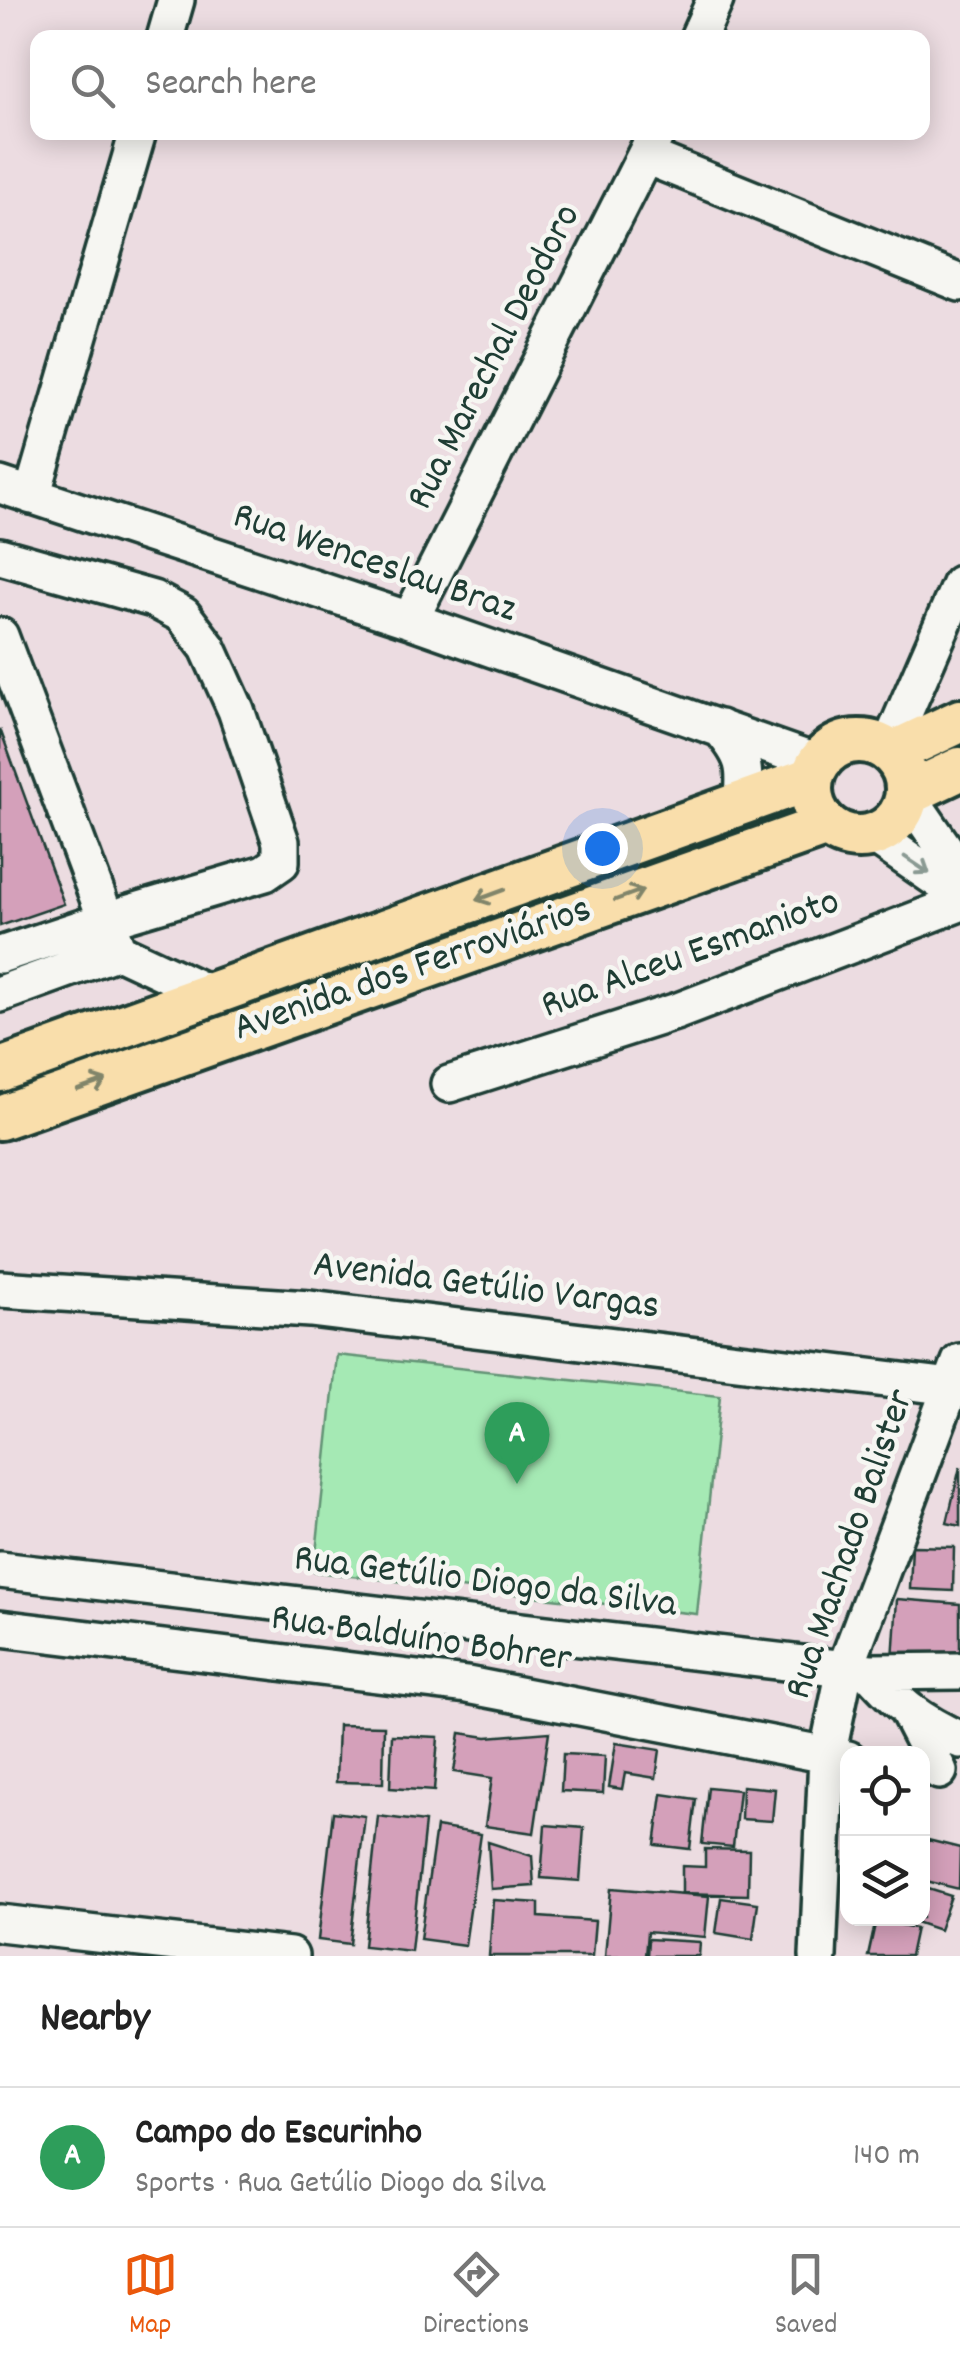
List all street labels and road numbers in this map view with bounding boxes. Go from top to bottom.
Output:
street label: Rua Marechal Deodoro [394,195,598,521]
street label: Rua Wenceslau Braz [224,490,524,640]
street label: Rua Alceu Esmanioto [534,876,848,1036]
street label: Avenida dos Ferroviários [227,883,599,1059]
street label: Avenida Getúlio Vargas [310,1238,662,1338]
street label: Rua Machado Balister [772,1382,932,1708]
street label: Rua Getúlio Diogo da Silva [290,1532,681,1636]
street label: Rua Balduíno Bohrer [267,1592,575,1690]

